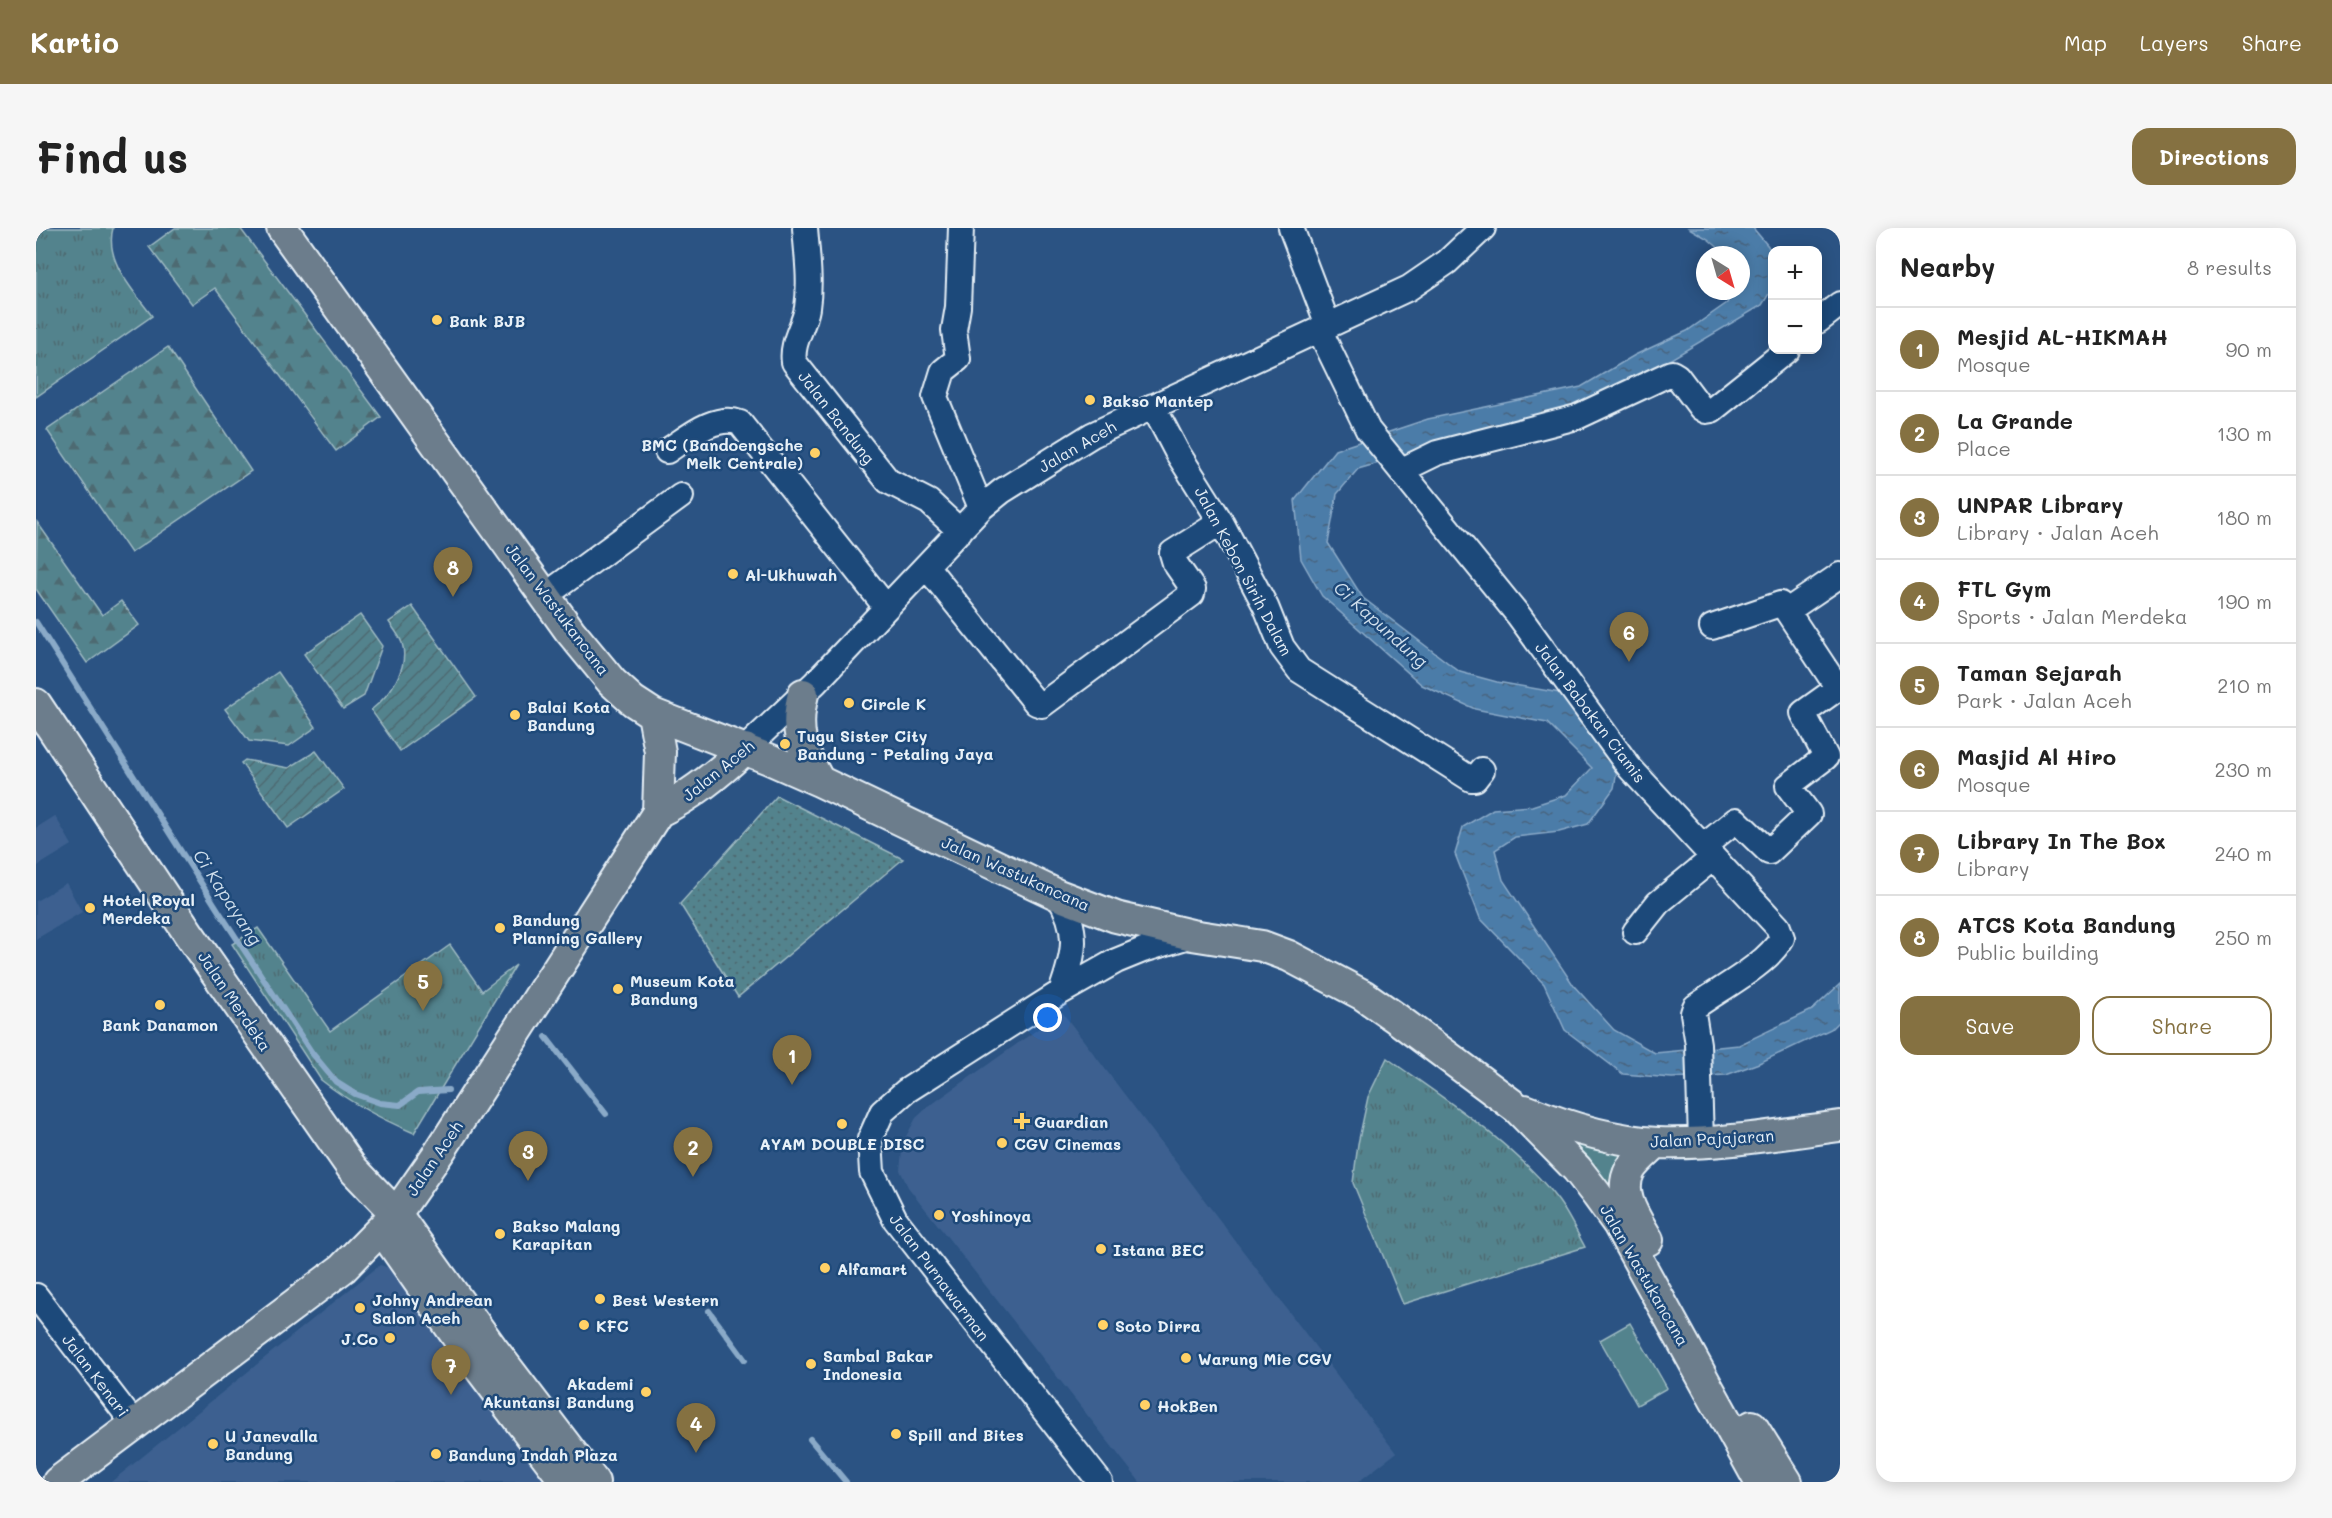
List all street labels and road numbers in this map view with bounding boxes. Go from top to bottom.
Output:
street label: Jalan Bandung [794,366,880,468]
street label: Jalan Aceh [1034,415,1120,477]
street label: Jalan Kebon Sirih Dalam [1190,483,1298,659]
street label: Jalan Wastukancana [502,539,615,679]
street label: Jalan Babakan Ciamis [1531,637,1651,787]
street label: Jalan Aceh [678,735,758,805]
street label: Jalan Wastukancana [939,831,1093,915]
street label: Jalan Merdeka [194,947,276,1055]
street label: Jalan Aceh [401,1116,467,1200]
street label: Jalan Pajajaran [1650,1124,1774,1152]
street label: Jalan Wastukancana [1596,1201,1694,1349]
street label: Jalan Purnawarman [885,1209,995,1345]
street label: Jalan Kenari [58,1330,134,1420]

